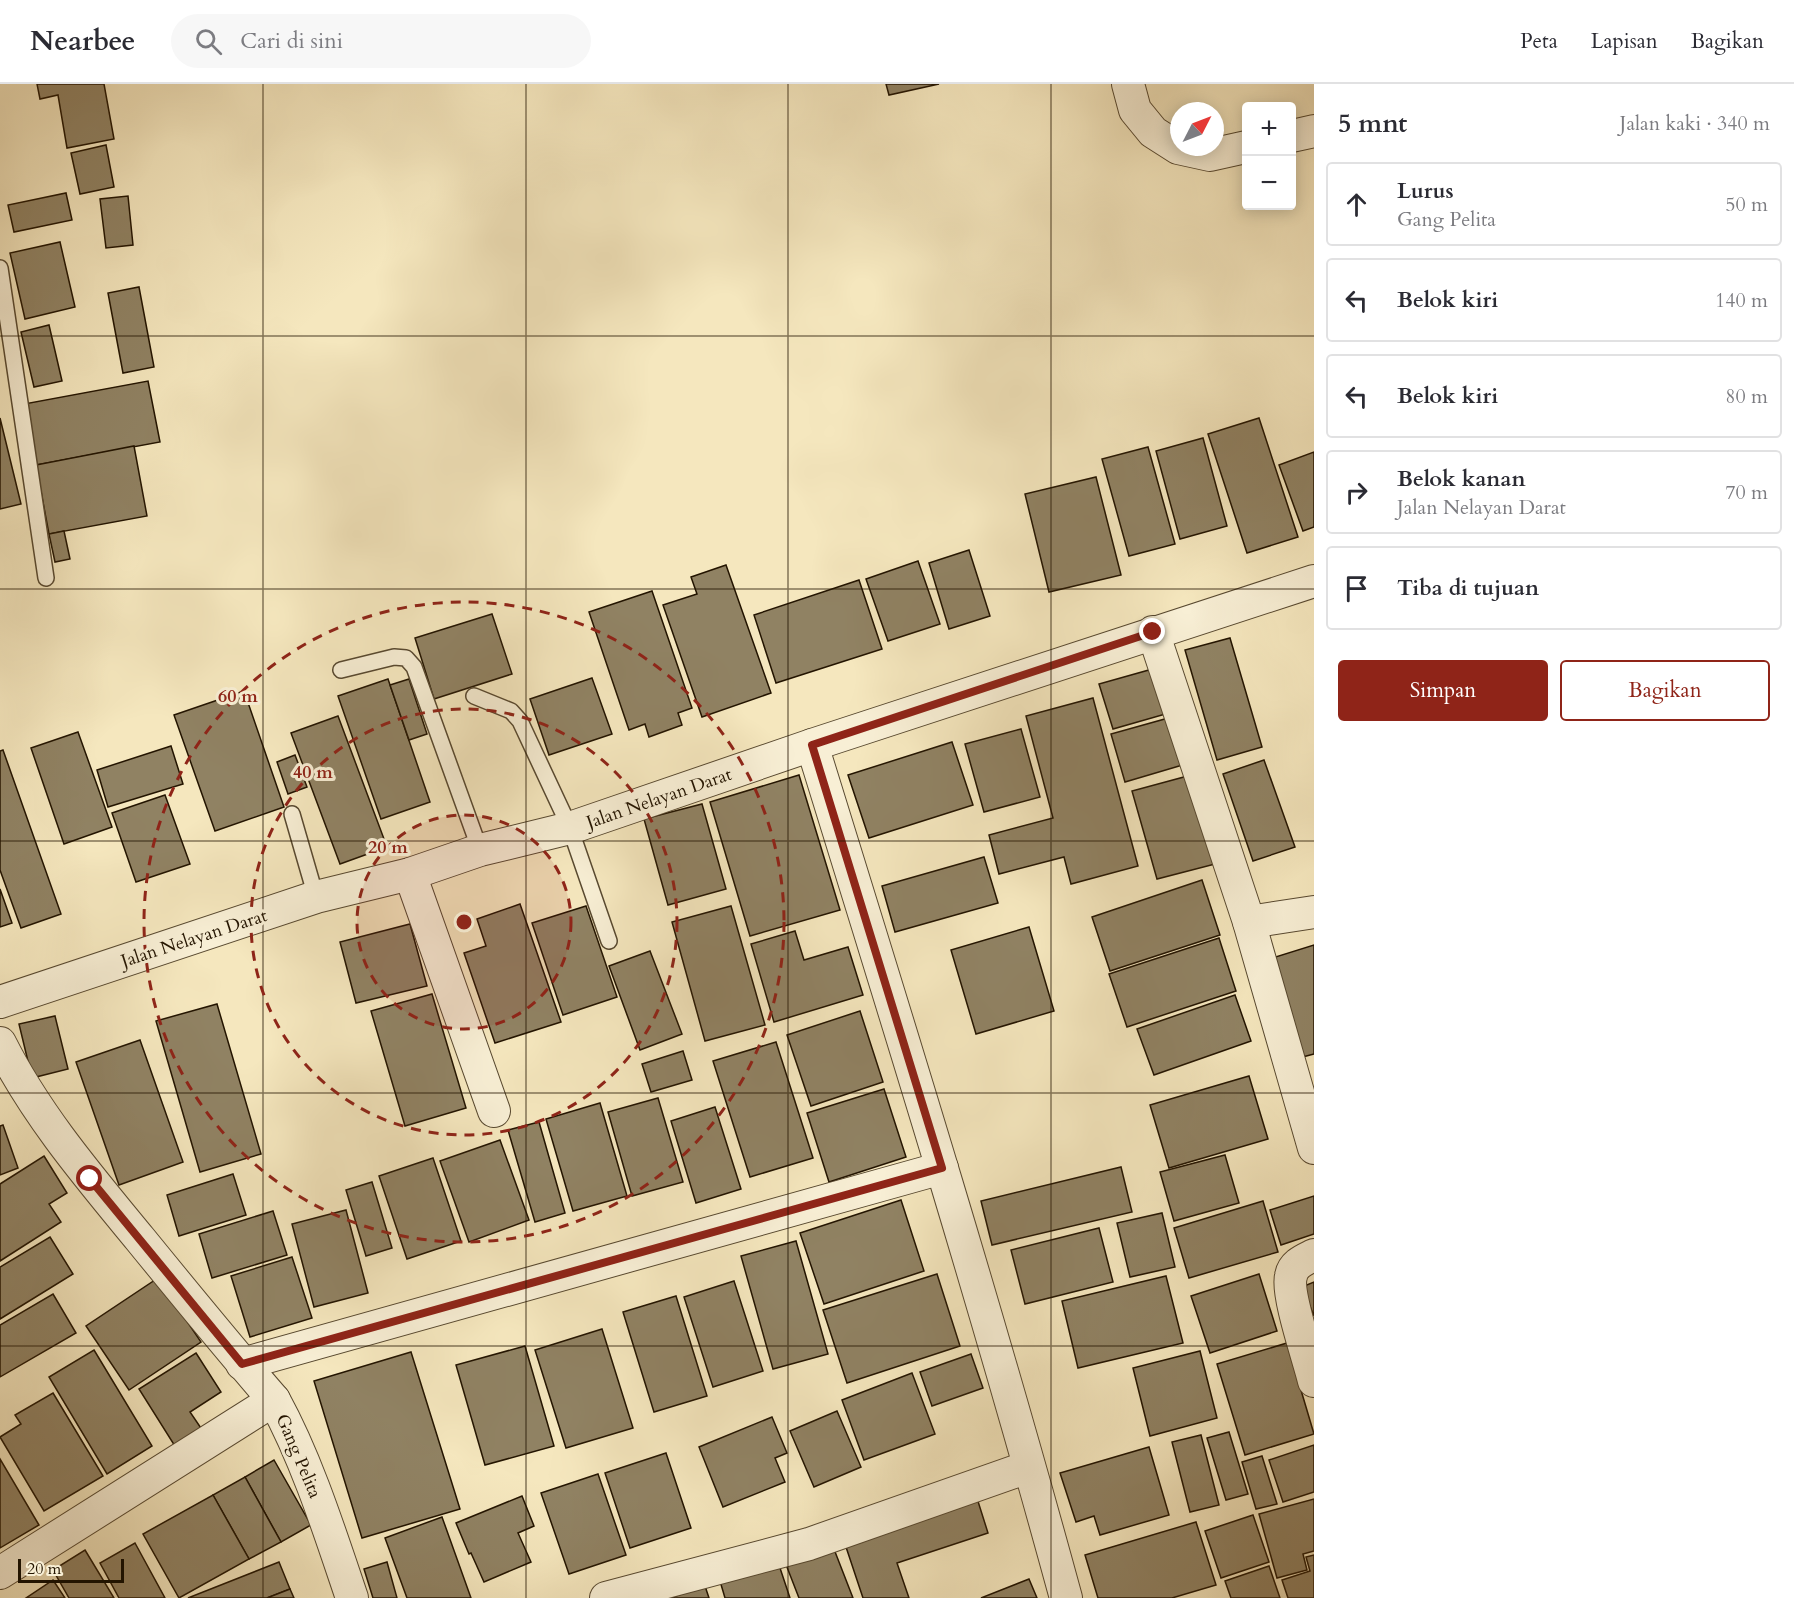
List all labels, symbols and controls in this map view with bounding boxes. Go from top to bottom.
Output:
search box [171,14,591,68]
text: Nearbee [30,22,135,60]
icon: search [192,25,225,58]
text: Cari di sini [240,26,343,56]
text: Peta [1520,27,1558,56]
text: Lapisan [1591,27,1658,56]
text: Bagikan [1691,27,1764,56]
north arrow [1170,102,1224,156]
map controls [1242,102,1296,210]
button: + [1242,102,1296,156]
text: 5 mnt [1338,106,1407,141]
text: Jalan kaki · 340 m [1620,110,1770,137]
button: − [1242,156,1296,210]
text: Lurus [1397,176,1454,206]
icon: ahead [1340,188,1373,221]
text: 50 m [1725,191,1768,218]
text: Gang Pelita [1397,206,1496,233]
icon: left [1340,284,1373,317]
text: Belok kiri [1397,285,1498,315]
text: 140 m [1715,287,1768,314]
icon: left [1340,380,1373,413]
text: Belok kiri [1397,381,1498,411]
text: 80 m [1725,383,1768,410]
text: Belok kanan [1397,464,1526,494]
icon: right [1340,476,1373,509]
text: 70 m [1725,479,1768,506]
text: Jalan Nelayan Darat [1397,494,1566,521]
icon: arrive [1340,572,1373,605]
text: Tiba di tujuan [1397,573,1539,603]
route end [1139,618,1165,644]
button: Simpan [1338,660,1548,721]
button: Bagikan [1560,660,1770,721]
text: 60 m [218,684,258,709]
text: 40 m [293,760,333,785]
street label: Jalan Nelayan Darat [580,762,735,836]
text: 20 m [368,835,408,860]
street label: Jalan Nelayan Darat [115,903,271,975]
centre of rings [454,912,474,932]
route start [76,1165,102,1191]
street label: Gang Pelita [270,1410,328,1502]
scale bar [18,1556,124,1584]
text: 20 m [27,1558,61,1580]

